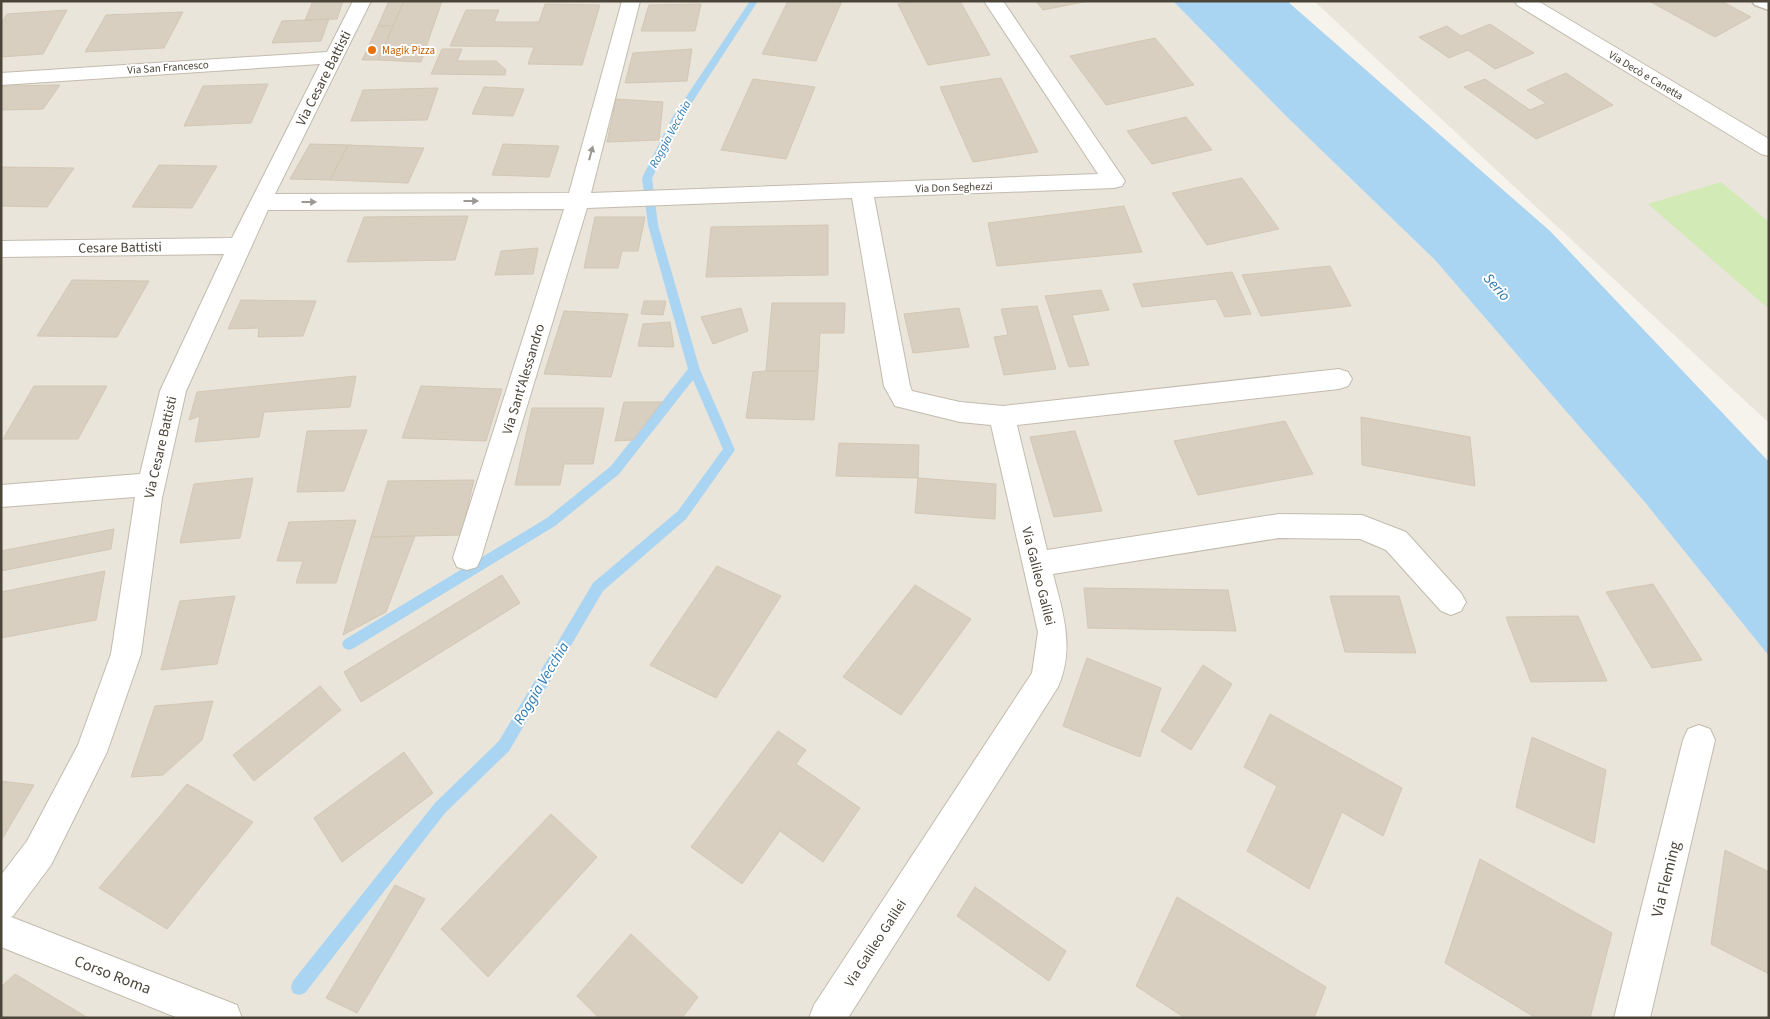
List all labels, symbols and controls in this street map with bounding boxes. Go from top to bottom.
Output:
street label: Via Cesare Battisti [291,27,356,129]
place label: Magik Pizza [382,43,435,58]
marker: Magik Pizza [366,44,378,56]
street label: Via Decò e Canetta [1606,47,1686,104]
street label: Via San Francesco [127,57,209,78]
water label: Roggia Vecchia [645,97,696,171]
one-way arrow [587,146,595,161]
street label: Via Don Seghezzi [915,179,993,196]
one-way arrow [464,197,480,205]
one-way arrow [301,198,317,206]
street label: Cesare Battisti [78,237,162,259]
water label: Serio [1478,269,1515,306]
street label: Via Sant'Alessandro [498,321,550,437]
street label: Via Cesare Battisti [139,394,182,500]
street label: Via Galileo Galilei [1016,525,1060,628]
water label: Roggia Vecchia [508,638,574,728]
street label: Via Fleming [1646,839,1686,919]
street label: Via Galileo Galilei [840,896,912,991]
street label: Corso Roma [71,950,154,1000]

